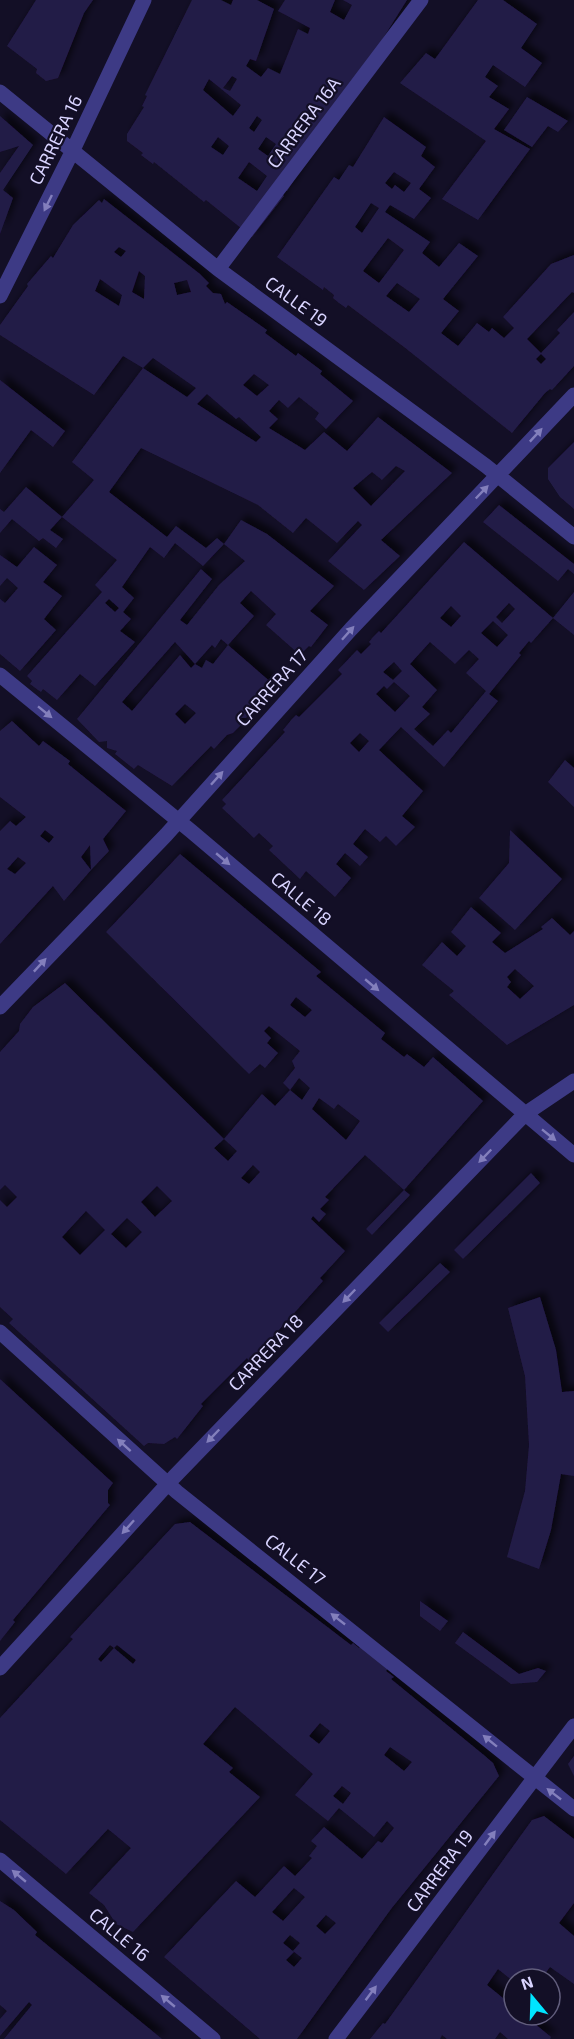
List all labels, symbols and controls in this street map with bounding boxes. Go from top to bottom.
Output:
street label: CARRERA 16A [262,72,345,172]
street label: CARRERA 16 [24,91,86,188]
one-way arrow [43,194,52,211]
street label: CALLE 19 [261,271,332,331]
one-way arrow [529,428,542,443]
one-way arrow [475,485,489,499]
one-way arrow [341,626,354,641]
street label: CARRERA 17 [231,644,312,730]
one-way arrow [37,706,53,719]
one-way arrow [210,771,223,786]
one-way arrow [215,852,231,865]
street label: CALLE 18 [267,867,336,930]
one-way arrow [33,957,47,972]
one-way arrow [364,978,380,991]
one-way arrow [541,1128,557,1141]
one-way arrow [478,1149,492,1164]
one-way arrow [342,1289,356,1304]
street label: CARRERA 18 [223,1309,307,1395]
one-way arrow [207,1429,221,1443]
one-way arrow [117,1438,132,1452]
one-way arrow [122,1519,135,1534]
street label: CALLE 17 [261,1529,330,1590]
one-way arrow [330,1612,346,1625]
one-way arrow [482,1736,497,1748]
one-way arrow [547,1788,562,1800]
street label: CARRERA 19 [401,1825,477,1916]
one-way arrow [484,1830,496,1846]
one-way arrow [12,1870,27,1883]
street label: CALLE 16 [85,1903,154,1966]
north arrow [502,1967,562,2027]
text: N [518,1971,536,1993]
one-way arrow [365,1985,377,2000]
one-way arrow [160,1995,176,2008]

